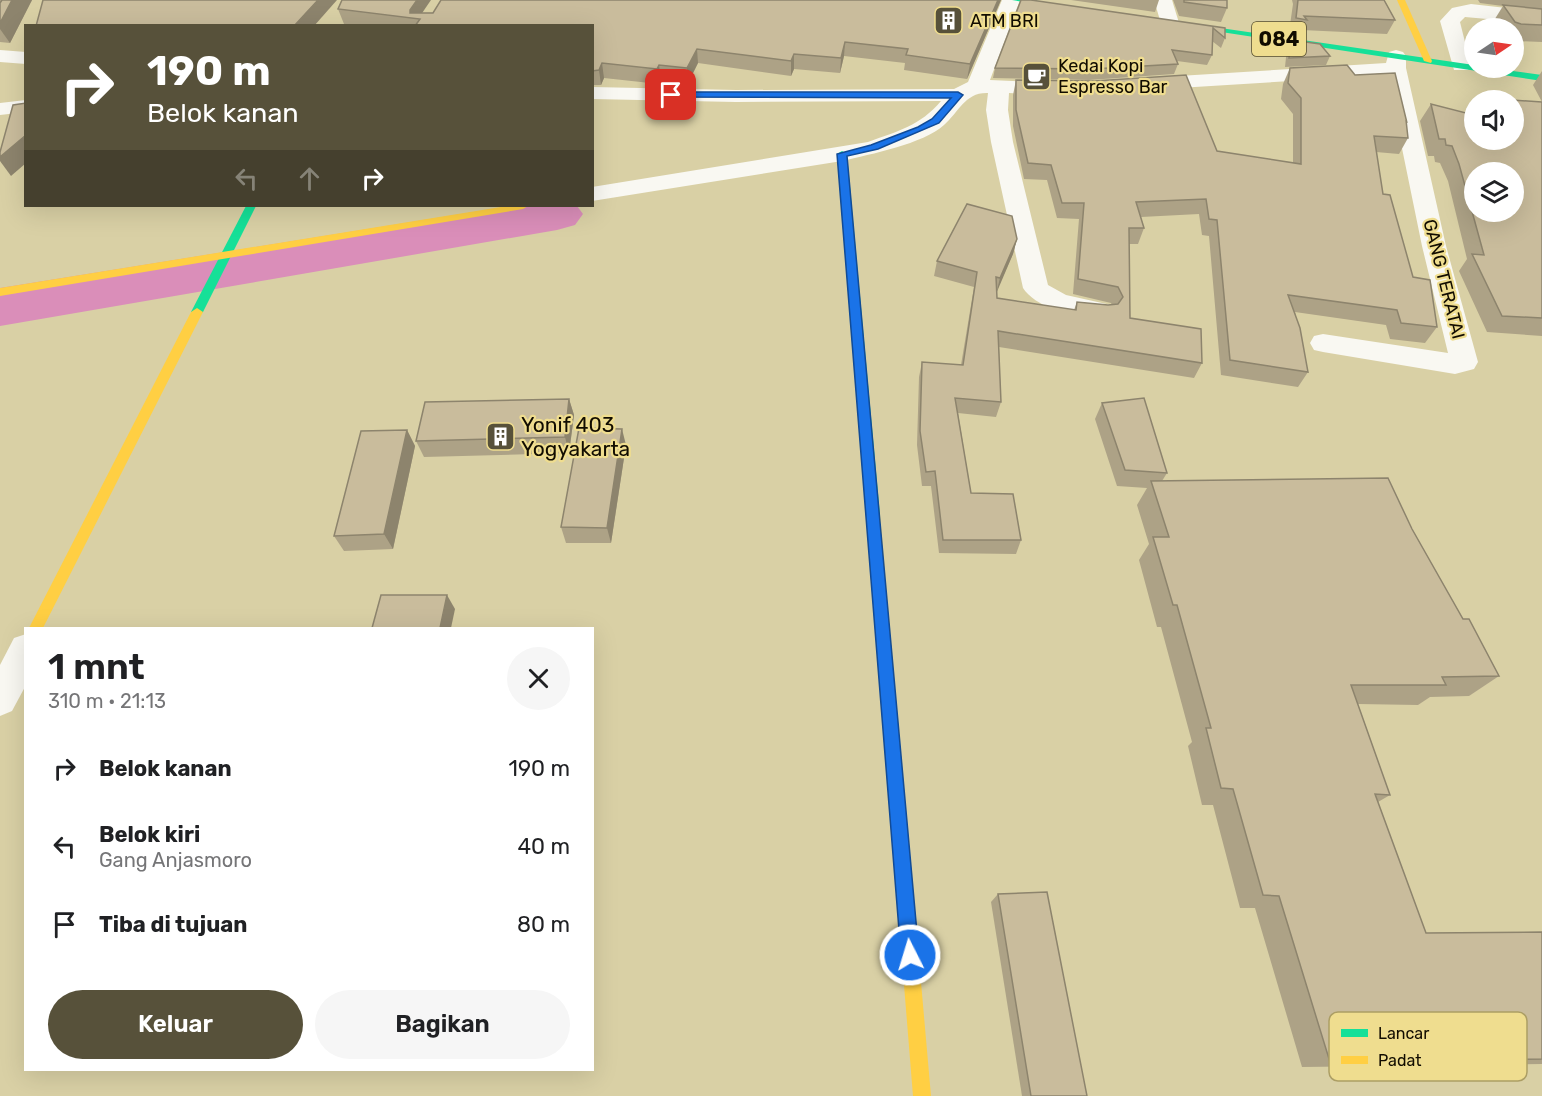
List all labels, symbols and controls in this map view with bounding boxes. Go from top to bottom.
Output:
building icon: ATM BRI [933,5,965,37]
place label: ATM BRI [970,10,1039,32]
north arrow [1464,18,1524,78]
map controls [1464,18,1524,222]
road number: 084 [1252,22,1306,56]
text: 190 m [147,46,271,96]
icon: right [48,48,126,126]
place label: Kedai Kopi Espresso Bar [1058,55,1168,98]
cafe icon: Kedai Kopi Espresso Bar [1021,60,1053,92]
pin [645,69,696,120]
icon: arrive [654,78,687,111]
button: sound [1464,90,1524,150]
text: Belok kanan [147,97,299,129]
icon: left [230,162,263,195]
icon: ahead [293,162,326,195]
icon: right [356,162,389,195]
button: layers [1464,162,1524,222]
street label: GANG TERATAI [1418,217,1470,341]
place label: Yonif 403 Yogyakarta [521,412,630,461]
building icon: Yonif 403 Yogyakarta [484,420,516,452]
text: 1 mnt [48,645,145,688]
button: close [507,647,570,710]
text: 310 m · 21:13 [48,689,166,713]
icon: right [48,752,81,785]
text: Belok kanan [99,755,232,782]
text: 190 m [509,755,570,782]
text: Belok kiri [99,821,200,848]
icon: left [48,830,81,863]
text: 40 m [517,833,570,860]
text: Gang Anjasmoro [99,848,252,872]
icon: arrive [48,908,81,941]
text: Tiba di tujuan [99,911,247,938]
text: 80 m [517,911,570,938]
position arrow [878,923,942,987]
button: Keluar [48,990,303,1059]
button: Bagikan [315,990,570,1059]
legend [1329,1012,1527,1081]
text: Lancar [1378,1024,1429,1043]
text: Padat [1378,1051,1421,1070]

